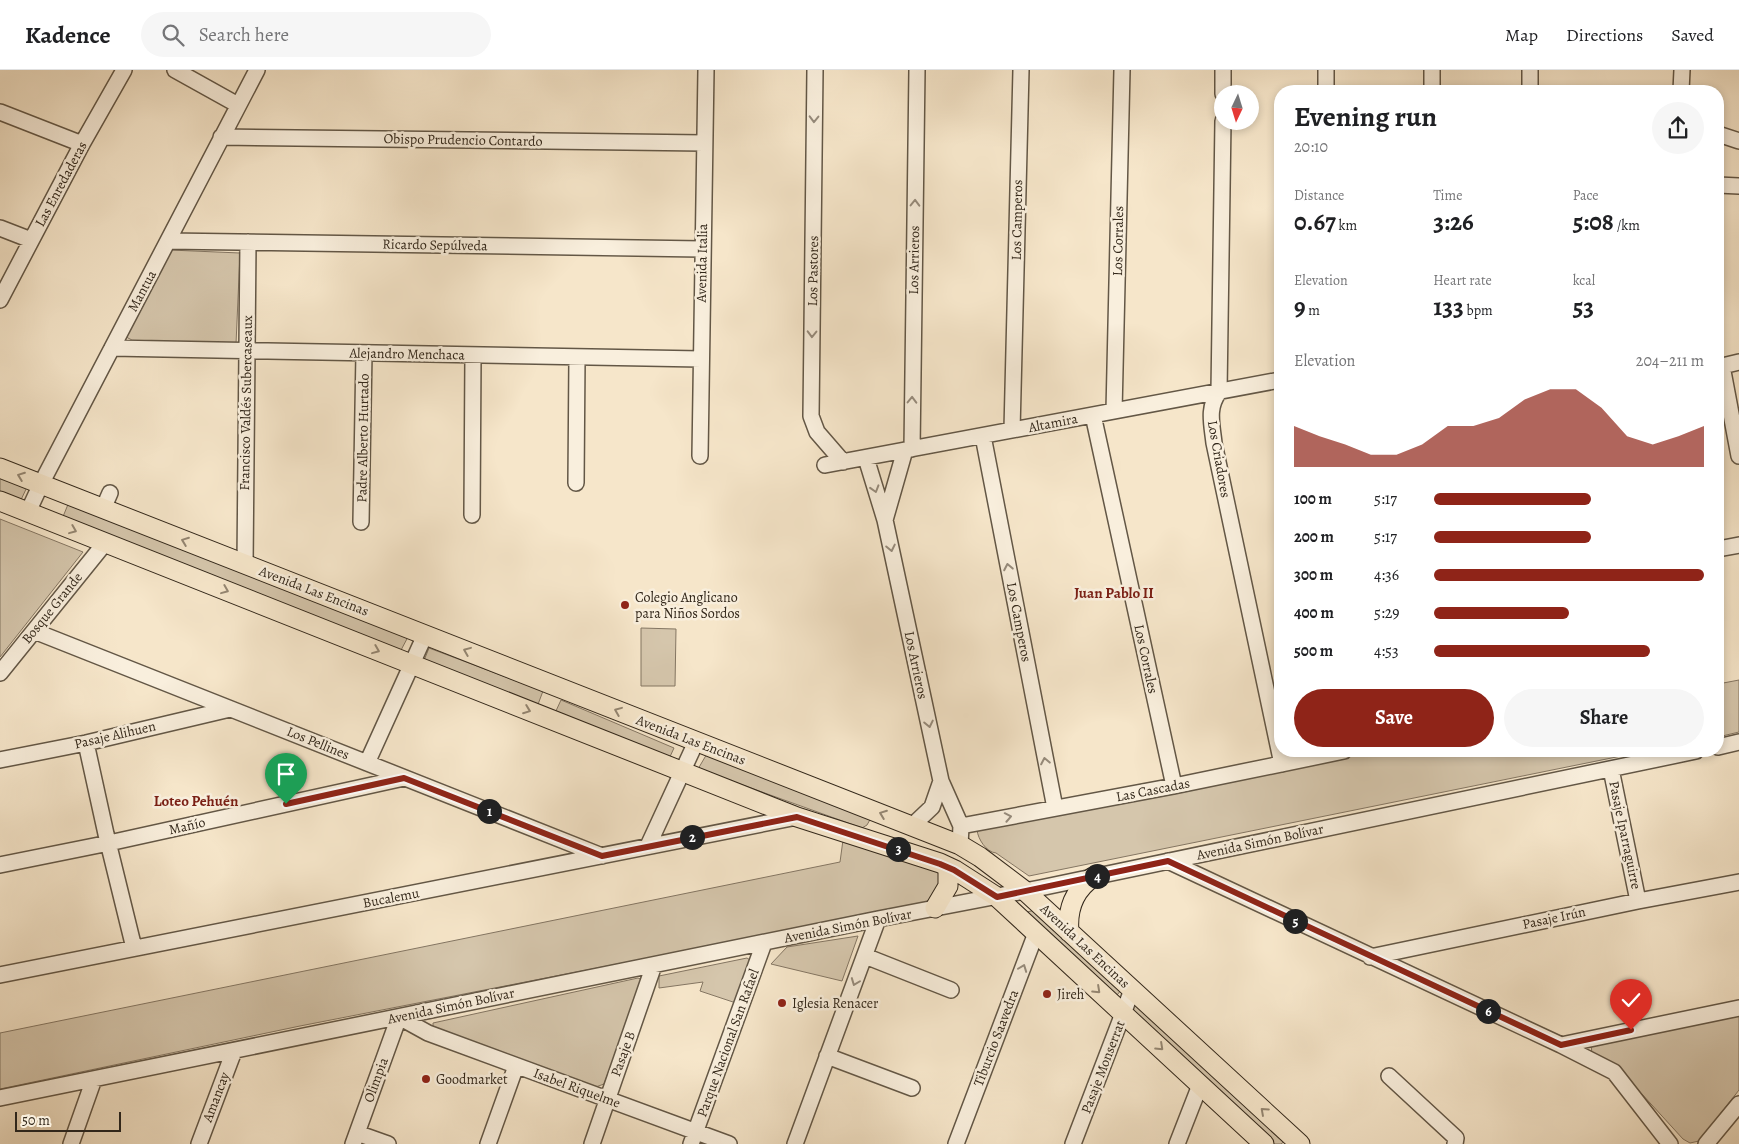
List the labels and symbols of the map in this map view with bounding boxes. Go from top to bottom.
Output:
north arrow [1214,85,1259,130]
one-way arrow [809,115,820,123]
street label: Obispo Prudencio Contardo [383,129,543,151]
street label: Las Enredaderas [30,138,92,230]
street label: Los Camperos [1007,179,1027,261]
one-way arrow [910,199,920,206]
street label: Los Corrales [1108,206,1128,276]
street label: Avenida Italia [692,223,712,304]
street label: Los Arrieros [904,225,924,295]
street label: Ricardo Sepúlveda [382,235,488,255]
street label: Los Pastores [803,235,823,307]
street label: Mantua [123,266,161,315]
street label: Francisco Valdés Subercaseaux [235,315,257,491]
one-way arrow [807,330,817,338]
street label: Alejandro Menchaca [348,343,465,365]
street label: Padre Alberto Hurtado [352,373,374,503]
one-way arrow [907,396,917,404]
street label: Altamira [1026,409,1080,437]
street label: Los Criadores [1203,419,1235,499]
one-way arrow [17,472,25,482]
one-way arrow [870,484,880,493]
one-way arrow [69,525,77,535]
one-way arrow [181,537,190,547]
one-way arrow [885,544,896,553]
street label: Avenida Las Encinas [256,561,371,621]
one-way arrow [1003,562,1013,571]
street label: Bosque Grande [17,568,87,648]
street label: Los Camperos [1002,580,1036,664]
district label: Juan Pablo II [1074,583,1154,603]
one-way arrow [220,585,228,595]
place label: Colegio Anglicano para Niños Sordos [635,588,740,623]
marker: Colegio Anglicano para Niños Sordos [619,599,631,611]
street label: Los Corrales [1129,623,1163,695]
street label: Los Arrieros [900,629,932,701]
one-way arrow [371,644,379,654]
one-way arrow [463,647,472,658]
one-way arrow [522,704,531,714]
one-way arrow [614,707,623,717]
street label: Avenida Las Encinas [633,710,748,770]
street label: Pasaje Alihuen [72,716,158,754]
one-way arrow [923,720,933,729]
street label: Los Pellines [284,722,352,764]
pin [265,753,307,804]
one-way arrow [1041,756,1051,765]
street label: Las Cascadas [1114,774,1192,806]
street label: Pasaje Iparraguirre [1604,779,1646,891]
district label: Loteo Pehuén [154,791,239,811]
pin: 1 [476,798,502,824]
one-way arrow [879,810,887,820]
street label: Mañío [167,813,207,839]
one-way arrow [1003,813,1012,823]
street label: Avenida Simón Bolívar [1194,819,1326,865]
pin: 2 [680,824,704,850]
pin: 3 [886,836,910,862]
pin: 4 [1084,864,1110,888]
street label: Bucalemu [361,883,421,913]
street label: Avenida Las Encinas [1035,899,1134,992]
street label: Pasaje Irún [1521,902,1588,934]
street label: Avenida Simón Bolívar [782,904,914,948]
pin: 5 [1282,908,1308,934]
one-way arrow [1017,964,1027,972]
street label: Parque Nacional San Rafael [692,966,764,1120]
one-way arrow [851,977,861,985]
pin [1610,979,1652,1030]
street label: Avenida Simón Bolívar [385,983,517,1029]
one-way arrow [1092,984,1101,993]
place label: Jireh [1057,985,1085,1004]
street label: Tiburcio Saavedra [969,986,1023,1089]
marker: Jireh [1041,988,1053,1000]
place label: Iglesia Renacer [792,994,879,1013]
marker: Iglesia Renacer [776,997,788,1009]
pin: 6 [1476,998,1500,1024]
street label: Pasaje Monserrat [1076,1017,1130,1116]
street label: Pasaje B [606,1029,640,1079]
one-way arrow [1154,1042,1163,1051]
street label: Olimpia [359,1054,393,1105]
street label: Isabel Riquelme [531,1063,623,1113]
street label: Amancay [197,1069,234,1126]
place label: Goodmarket [436,1070,508,1089]
marker: Goodmarket [420,1073,432,1085]
one-way arrow [1261,1108,1270,1117]
scale bar [15,1109,121,1132]

